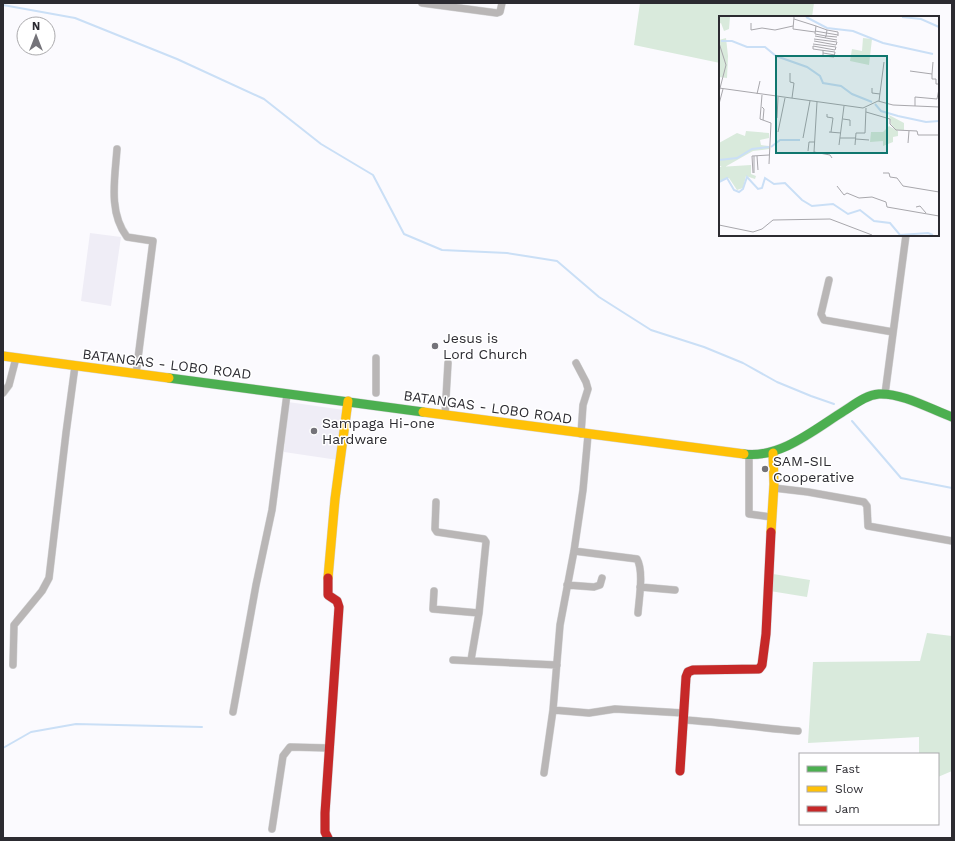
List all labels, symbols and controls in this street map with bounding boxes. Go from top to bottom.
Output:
north arrow [16,16,56,56]
inset map [719,16,939,236]
text: N [32,20,40,33]
place label: Jesus is Lord Church [443,330,528,362]
marker: Jesus is Lord Church [430,341,440,351]
street label: BATANGAS - LOBO ROAD [82,346,252,382]
street label: BATANGAS - LOBO ROAD [403,387,573,427]
place label: Sampaga Hi-one Hardware [322,415,435,447]
marker: Sampaga Hi-one Hardware [309,426,319,436]
place label: SAM-SIL Cooperative [773,453,854,485]
marker: SAM-SIL Cooperative [760,464,770,474]
legend [799,753,939,825]
text: Fast [835,762,860,776]
text: Slow [835,782,863,796]
text: Jam [835,802,860,816]

